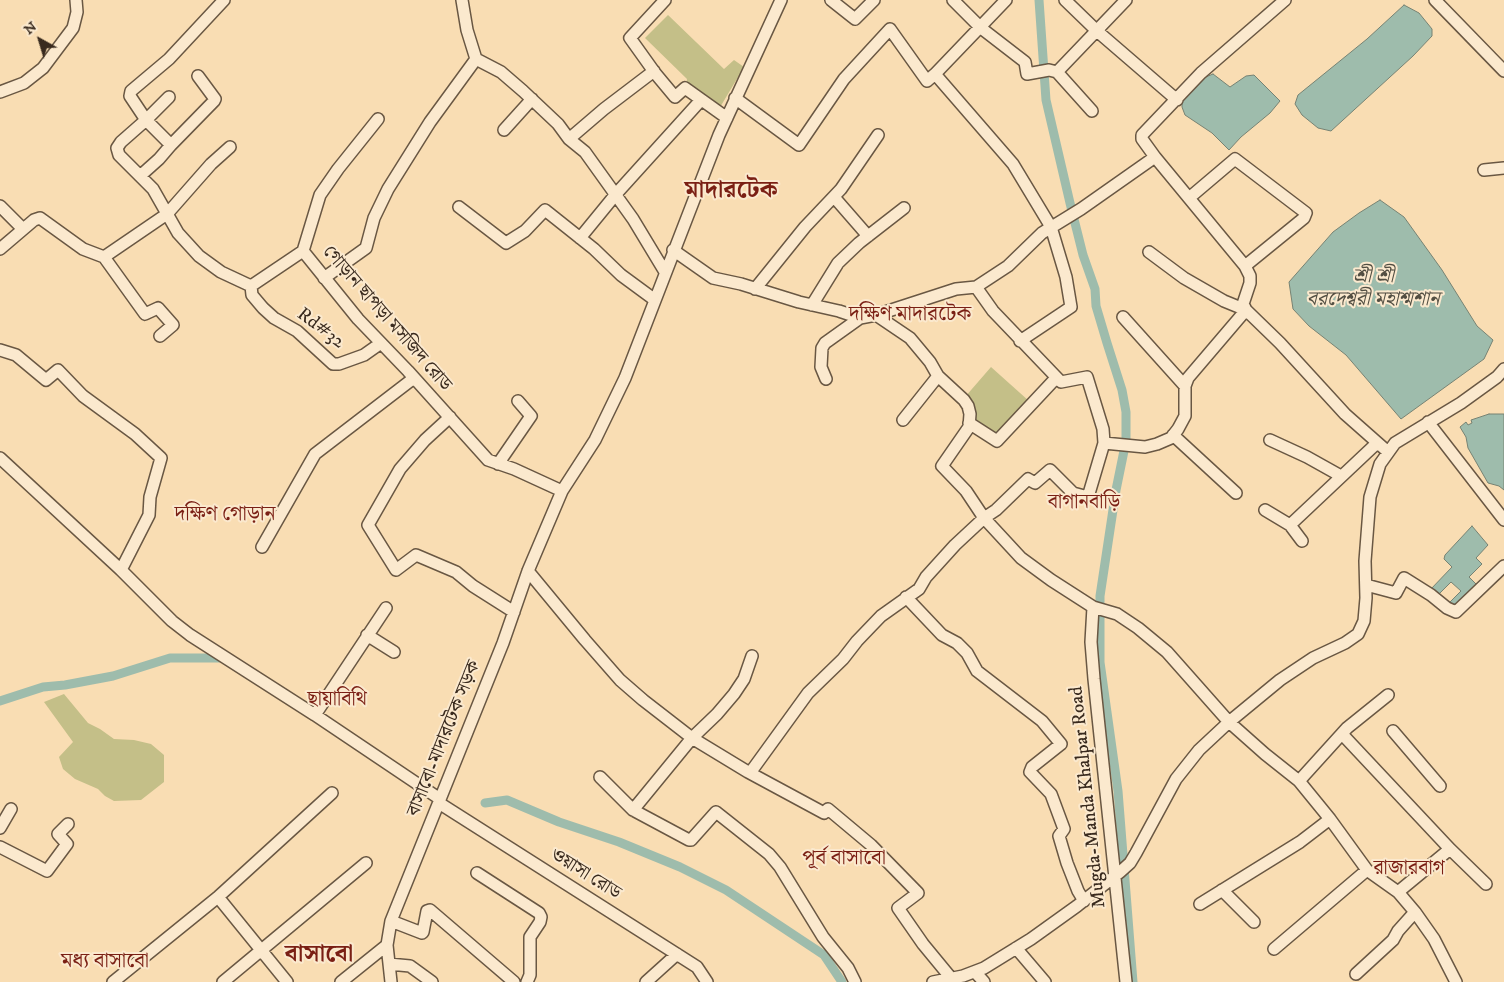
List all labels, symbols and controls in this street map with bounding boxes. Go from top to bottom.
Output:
north arrow [15,15,65,65]
text: N [20,18,41,39]
district label: মাদারটেক [684,178,778,206]
street label: গোড়ান ছাপড়া মসজিদ রোড [316,241,456,397]
water label: শ্রী শ্রী বরদেশ্বরী মহাশ্মশান [1306,266,1440,313]
district label: দক্ষিণ মাদারটেক [849,303,971,329]
street label: Rd#32 [292,304,348,354]
district label: বাগানবাড়ি [1048,492,1120,516]
district label: দক্ষিণ গোড়ান [174,503,276,529]
street label: বাসাবো-মাদারটেক সড়ক [403,658,487,820]
street label: Mugda-Manda Khalpar Road [1066,685,1112,909]
district label: ছায়াবিথি [307,689,367,713]
street label: ওয়াসা রোড [545,844,625,906]
district label: পূর্ব বাসাবো [802,847,886,873]
district label: রাজারবাগ [1373,858,1445,882]
district label: বাসাবো [285,942,353,970]
district label: মধ্য বাসাবো [61,950,149,976]

